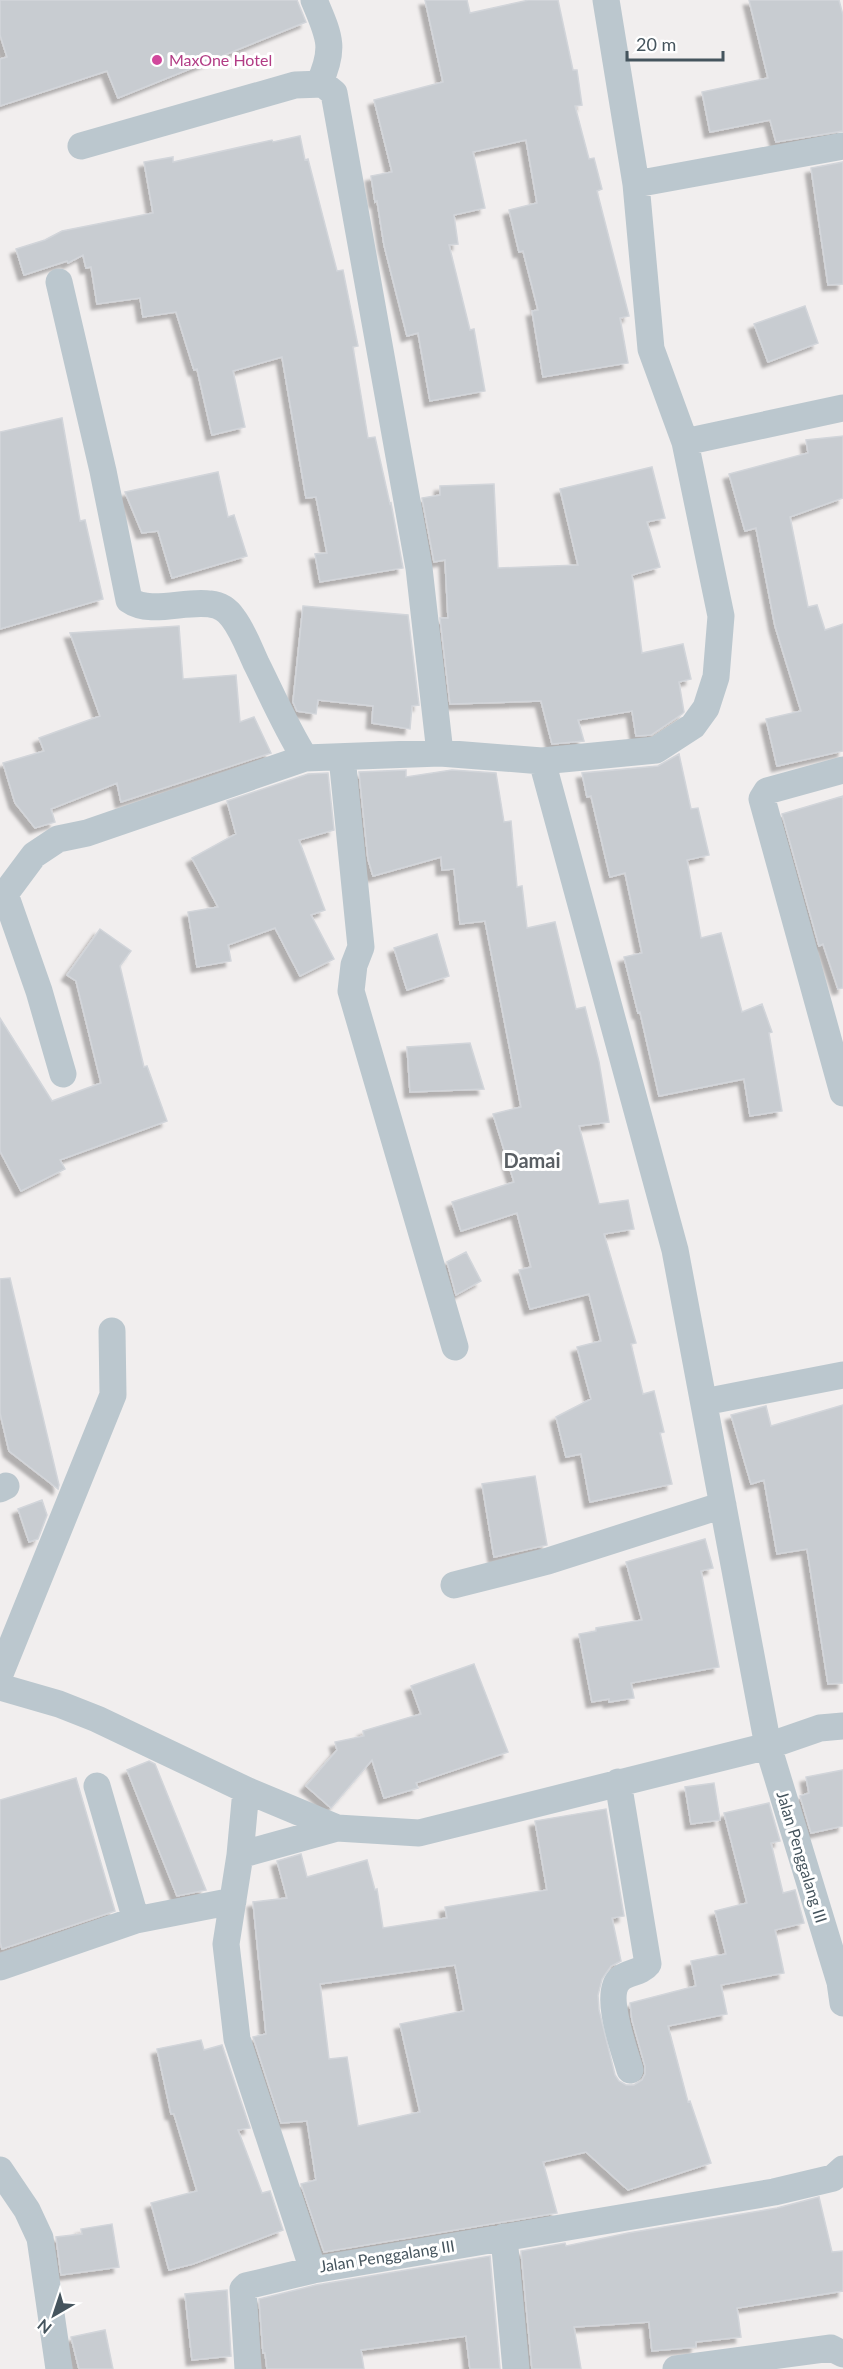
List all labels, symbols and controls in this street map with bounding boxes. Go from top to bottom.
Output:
scale bar [627,24,723,62]
text: 20 m [636,33,676,55]
place label: MaxOne Hotel [169,50,272,69]
marker: MaxOne Hotel [150,53,164,67]
district label: Damai [503,1148,561,1172]
street label: Jalan Penggalang III [773,1789,832,1925]
street label: Jalan Penggalang III [318,2235,456,2276]
north arrow [24,2285,84,2345]
text: N [33,2316,55,2338]

